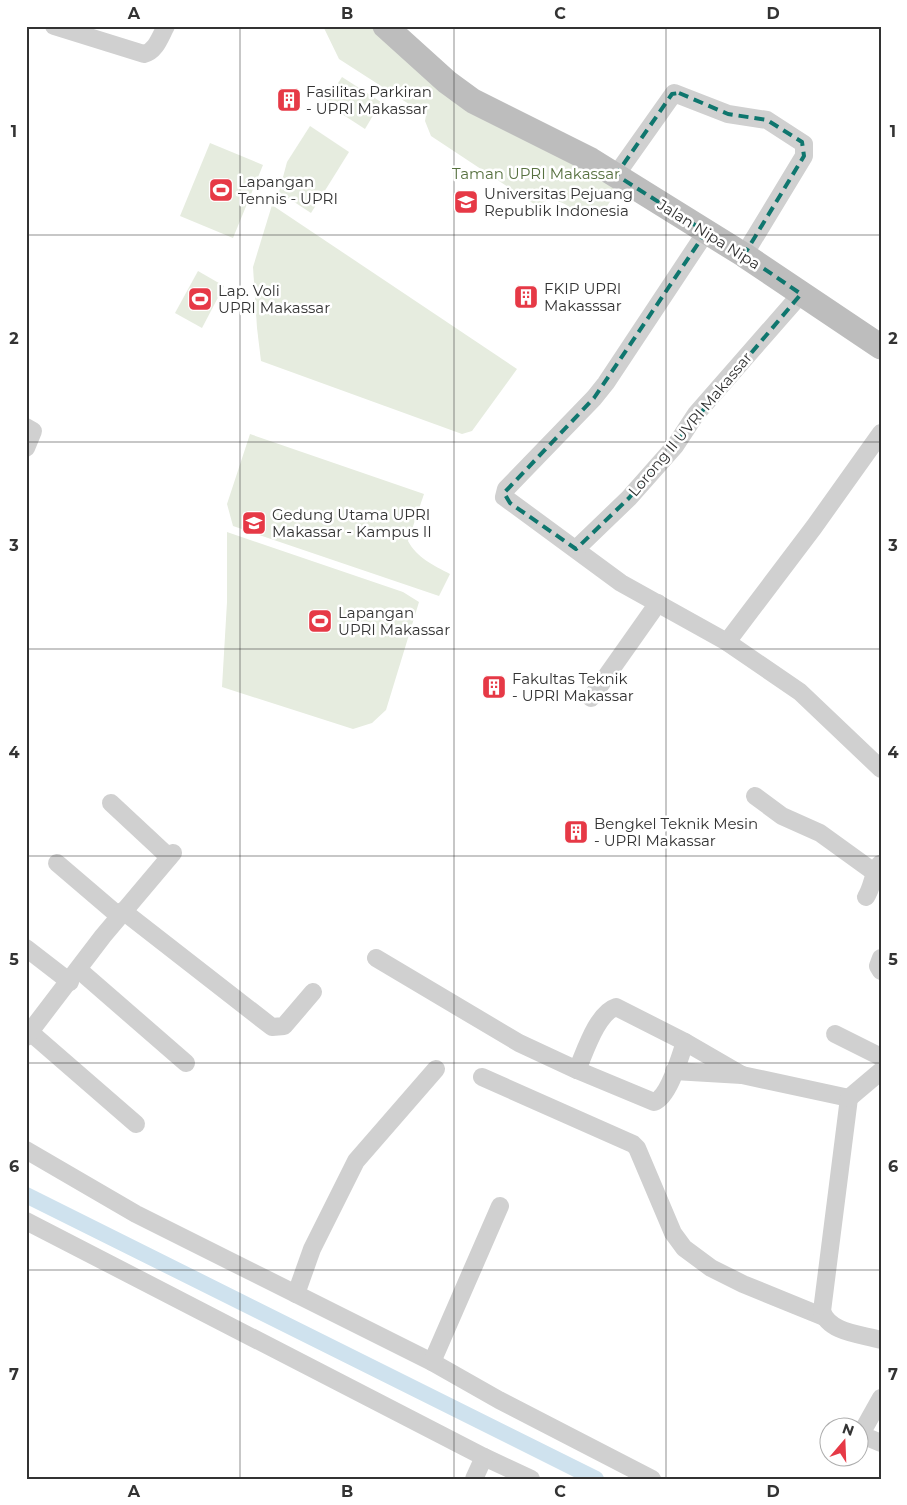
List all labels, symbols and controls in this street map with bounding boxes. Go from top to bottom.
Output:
text: A [127,4,141,23]
text: B [341,4,353,23]
text: C [554,4,566,23]
text: D [766,4,780,23]
place label: Fasilitas Parkiran - UPRI Makassar [306,82,432,118]
building icon: Fasilitas Parkiran - UPRI Makassar [276,87,302,113]
text: 1 [11,122,17,141]
text: 1 [890,122,896,141]
park label: Taman UPRI Makassar [452,164,620,183]
place label: Lapangan Tennis - UPRI [238,172,338,208]
sports icon: Lapangan Tennis - UPRI [208,177,234,203]
place label: Universitas Pejuang Republik Indonesia [484,184,633,220]
school or university icon: Universitas Pejuang Republik Indonesia [453,189,479,215]
street label: Jalan Nipa Nipa [653,194,764,273]
place label: FKIP UPRI Makasssar [544,279,622,315]
place label: Lap. Voli UPRI Makassar [218,281,330,317]
building icon: FKIP UPRI Makasssar [513,284,539,310]
sports icon: Lap. Voli UPRI Makassar [187,286,213,312]
text: 2 [9,329,19,348]
text: 2 [888,329,898,348]
street label: Lorong II UVRI Makassar [624,348,756,500]
place label: Gedung Utama UPRI Makassar - Kampus II [272,505,432,541]
school or university icon: Gedung Utama UPRI Makassar - Kampus II [241,510,267,536]
text: 3 [8,536,19,555]
text: 3 [887,536,898,555]
place label: Lapangan UPRI Makassar [338,603,450,639]
sports icon: Lapangan UPRI Makassar [307,608,333,634]
place label: Fakultas Teknik - UPRI Makassar [512,669,634,705]
building icon: Fakultas Teknik - UPRI Makassar [481,674,507,700]
text: 4 [8,743,20,762]
text: 4 [887,743,899,762]
place label: Bengkel Teknik Mesin - UPRI Makassar [594,814,758,850]
building icon: Bengkel Teknik Mesin - UPRI Makassar [563,819,589,845]
text: 5 [9,950,19,969]
text: 5 [888,950,898,969]
text: 6 [9,1157,19,1176]
text: 6 [888,1157,898,1176]
text: 7 [9,1365,19,1384]
text: 7 [888,1365,898,1384]
north arrow [820,1418,870,1468]
text: N [840,1419,857,1440]
text: A [127,1482,141,1501]
text: B [341,1482,353,1501]
text: C [554,1482,566,1501]
text: D [766,1482,780,1501]

